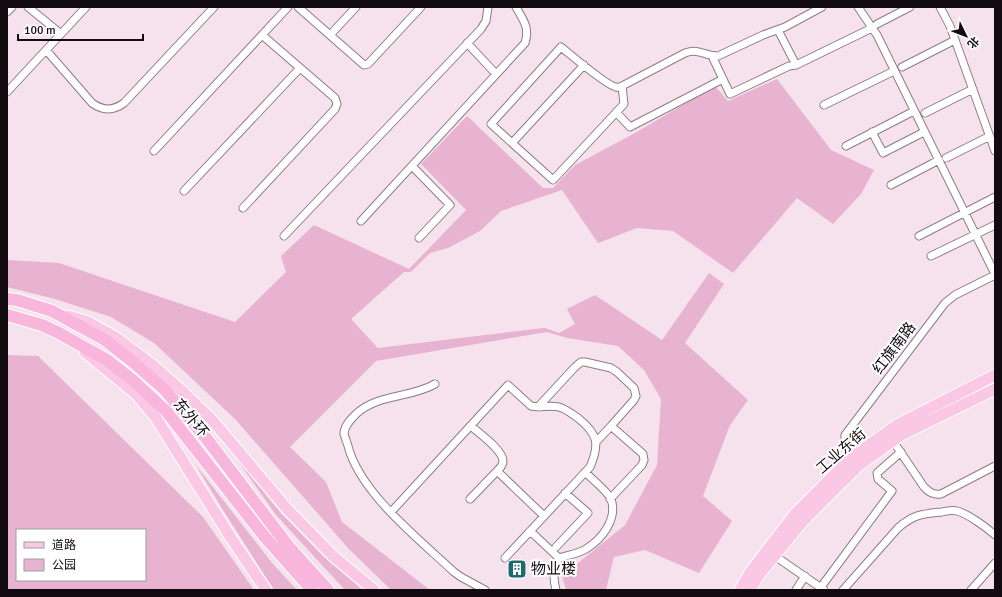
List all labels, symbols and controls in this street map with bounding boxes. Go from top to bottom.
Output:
scale bar [18,16,143,42]
north arrow [946,16,986,56]
text: 100 m [24,23,56,38]
text: 北 [964,34,981,51]
street label: 红旗南路 [869,319,919,377]
street label: 东外环 [170,395,212,441]
street label: 工业东街 [812,425,870,477]
legend [16,529,146,581]
text: 道路 [52,538,76,553]
text: 公园 [52,558,76,573]
building icon: 物业楼 [506,558,528,580]
place label: 物业楼 [531,560,576,578]

